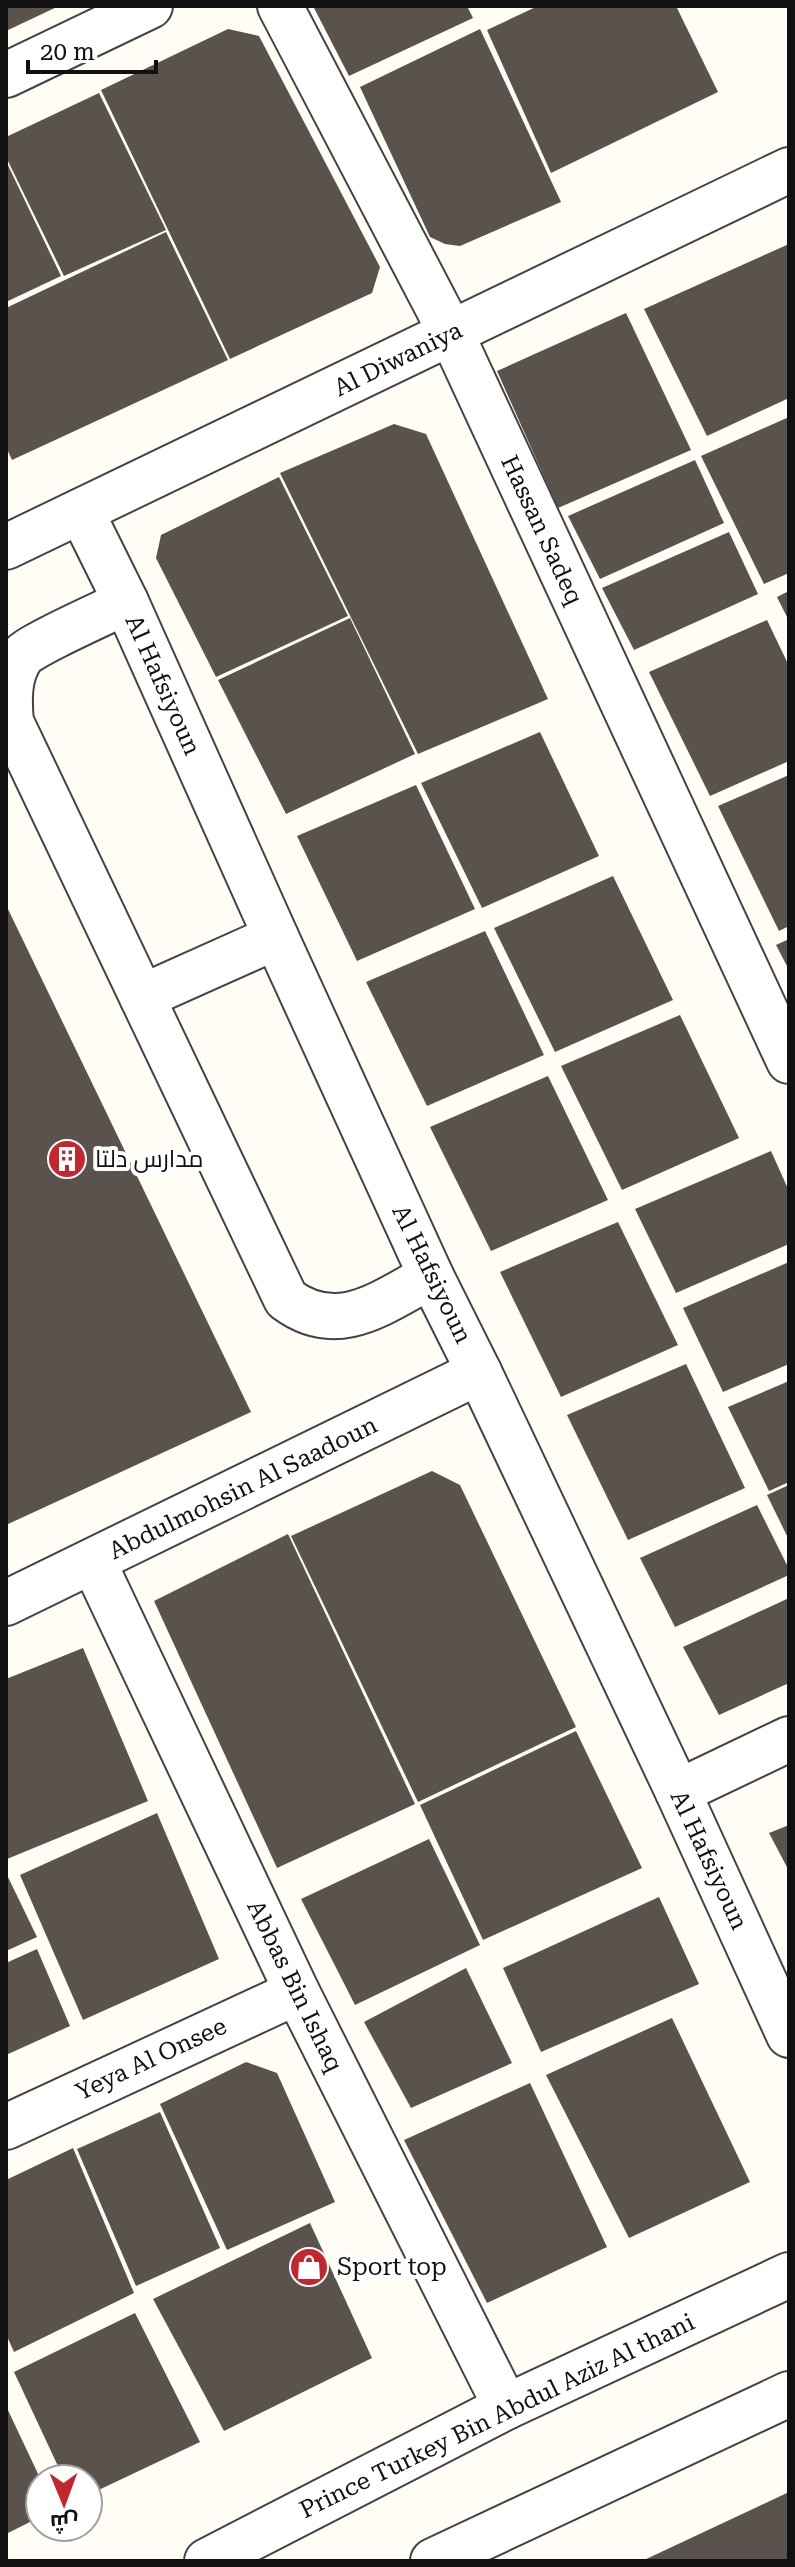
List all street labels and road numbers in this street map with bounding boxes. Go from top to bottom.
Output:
street label: Al Diwaniya [329,316,467,402]
street label: Hassan Sadeq [495,451,589,609]
street label: Al Hafsiyoun [120,611,206,759]
street label: Al Hafsiyoun [386,1200,478,1348]
street label: Abdulmohsin Al Saadoun [104,1411,382,1565]
street label: Al Hafsiyoun [665,1786,753,1934]
street label: Abbas Bin Ishaq [241,1896,349,2076]
street label: Yeya Al Onsee [71,2012,231,2106]
street label: Prince Turkey Bin Abdul Aziz Al thani [295,2308,699,2524]

